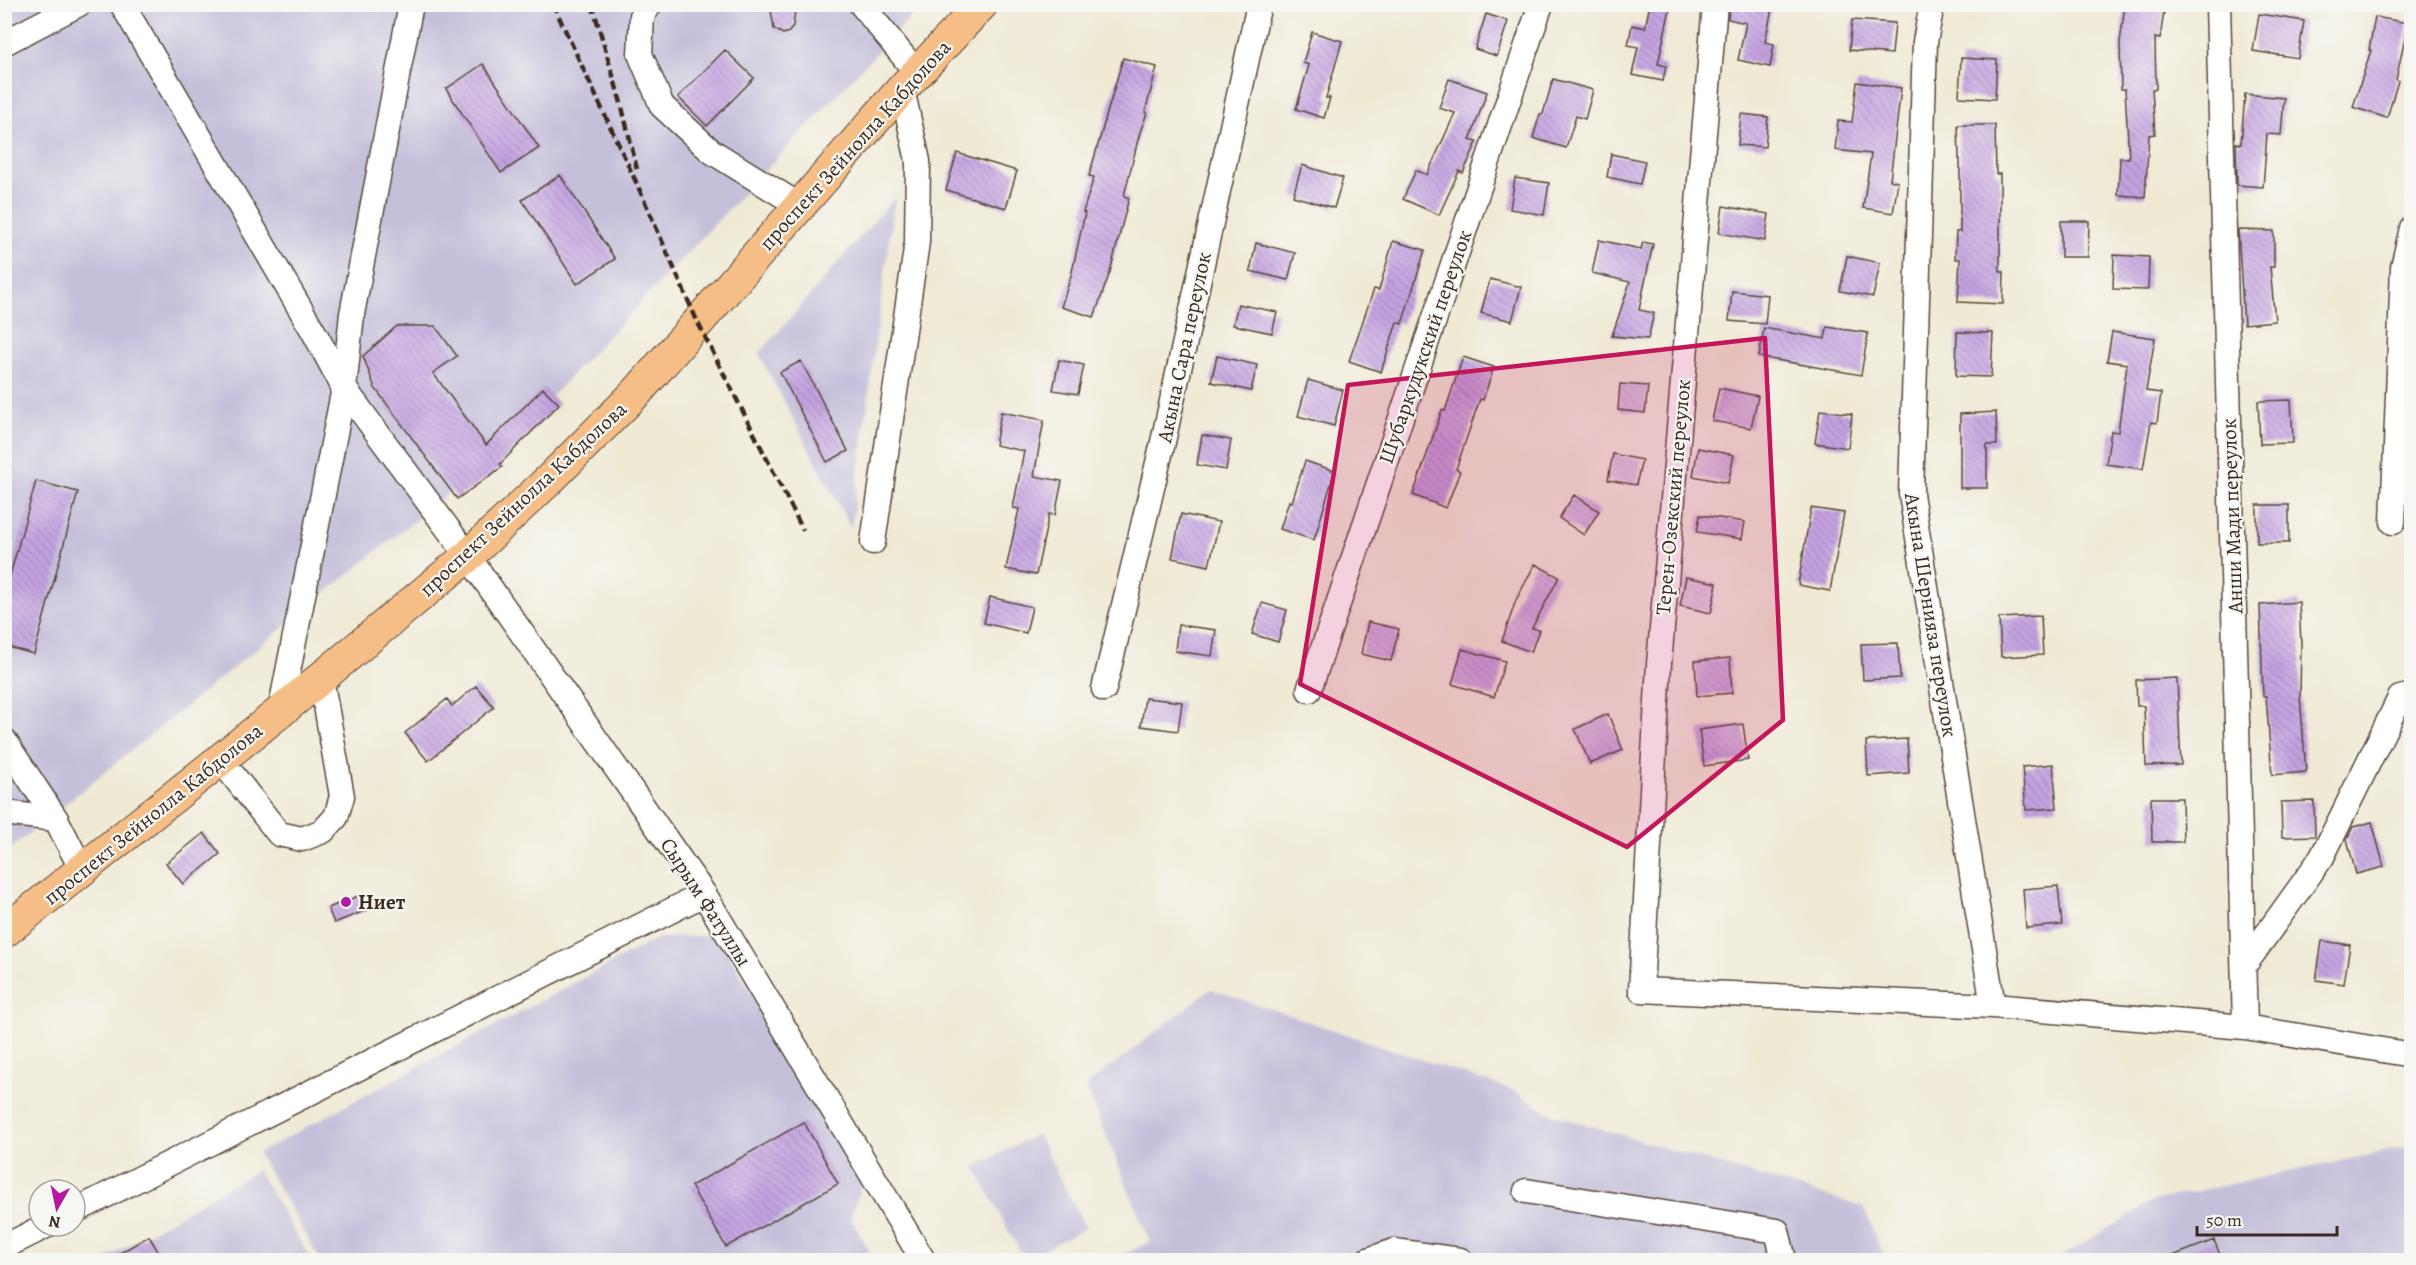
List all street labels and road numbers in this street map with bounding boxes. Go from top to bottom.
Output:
street label: проспект Зейнолла Кабдолова [753,33,957,256]
street label: Шубаркудукский переулок [1372,226,1478,468]
street label: Акына Сара переулок [1150,249,1218,446]
street label: Терен-Озекский переулок [1649,378,1697,616]
street label: проспект Зейнолла Кабдолова [413,395,633,603]
street label: Анши Мади переулок [2215,418,2249,615]
street label: Акына Шернияза переулок [1898,490,1964,739]
street label: проспект Зейнолла Кабдолова [38,717,269,911]
street label: Сырым Фатуллы [654,832,758,972]

